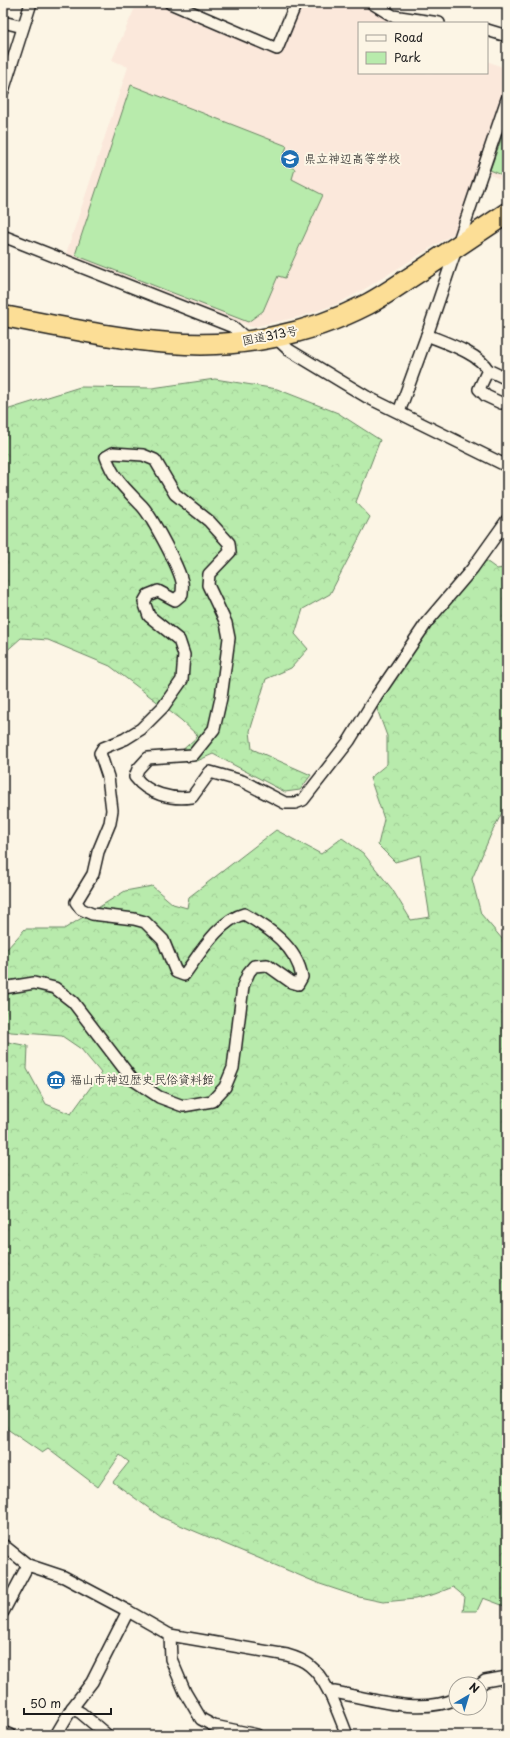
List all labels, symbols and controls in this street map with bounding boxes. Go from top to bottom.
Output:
legend [358,22,488,74]
text: Road [394,28,423,46]
text: Park [394,48,421,66]
school or university icon: 県立神辺高等学校 [279,148,301,170]
place label: 県立神辺高等学校 [304,149,400,167]
street label: 国道313号 [240,321,299,349]
museum icon: 福山市神辺歴史民俗資料館 [45,1069,67,1091]
place label: 福山市神辺歴史民俗資料館 [70,1070,214,1088]
north arrow [448,1676,488,1716]
text: N [466,1678,483,1697]
scale bar [24,1690,111,1716]
text: 50 m [30,1694,61,1712]

